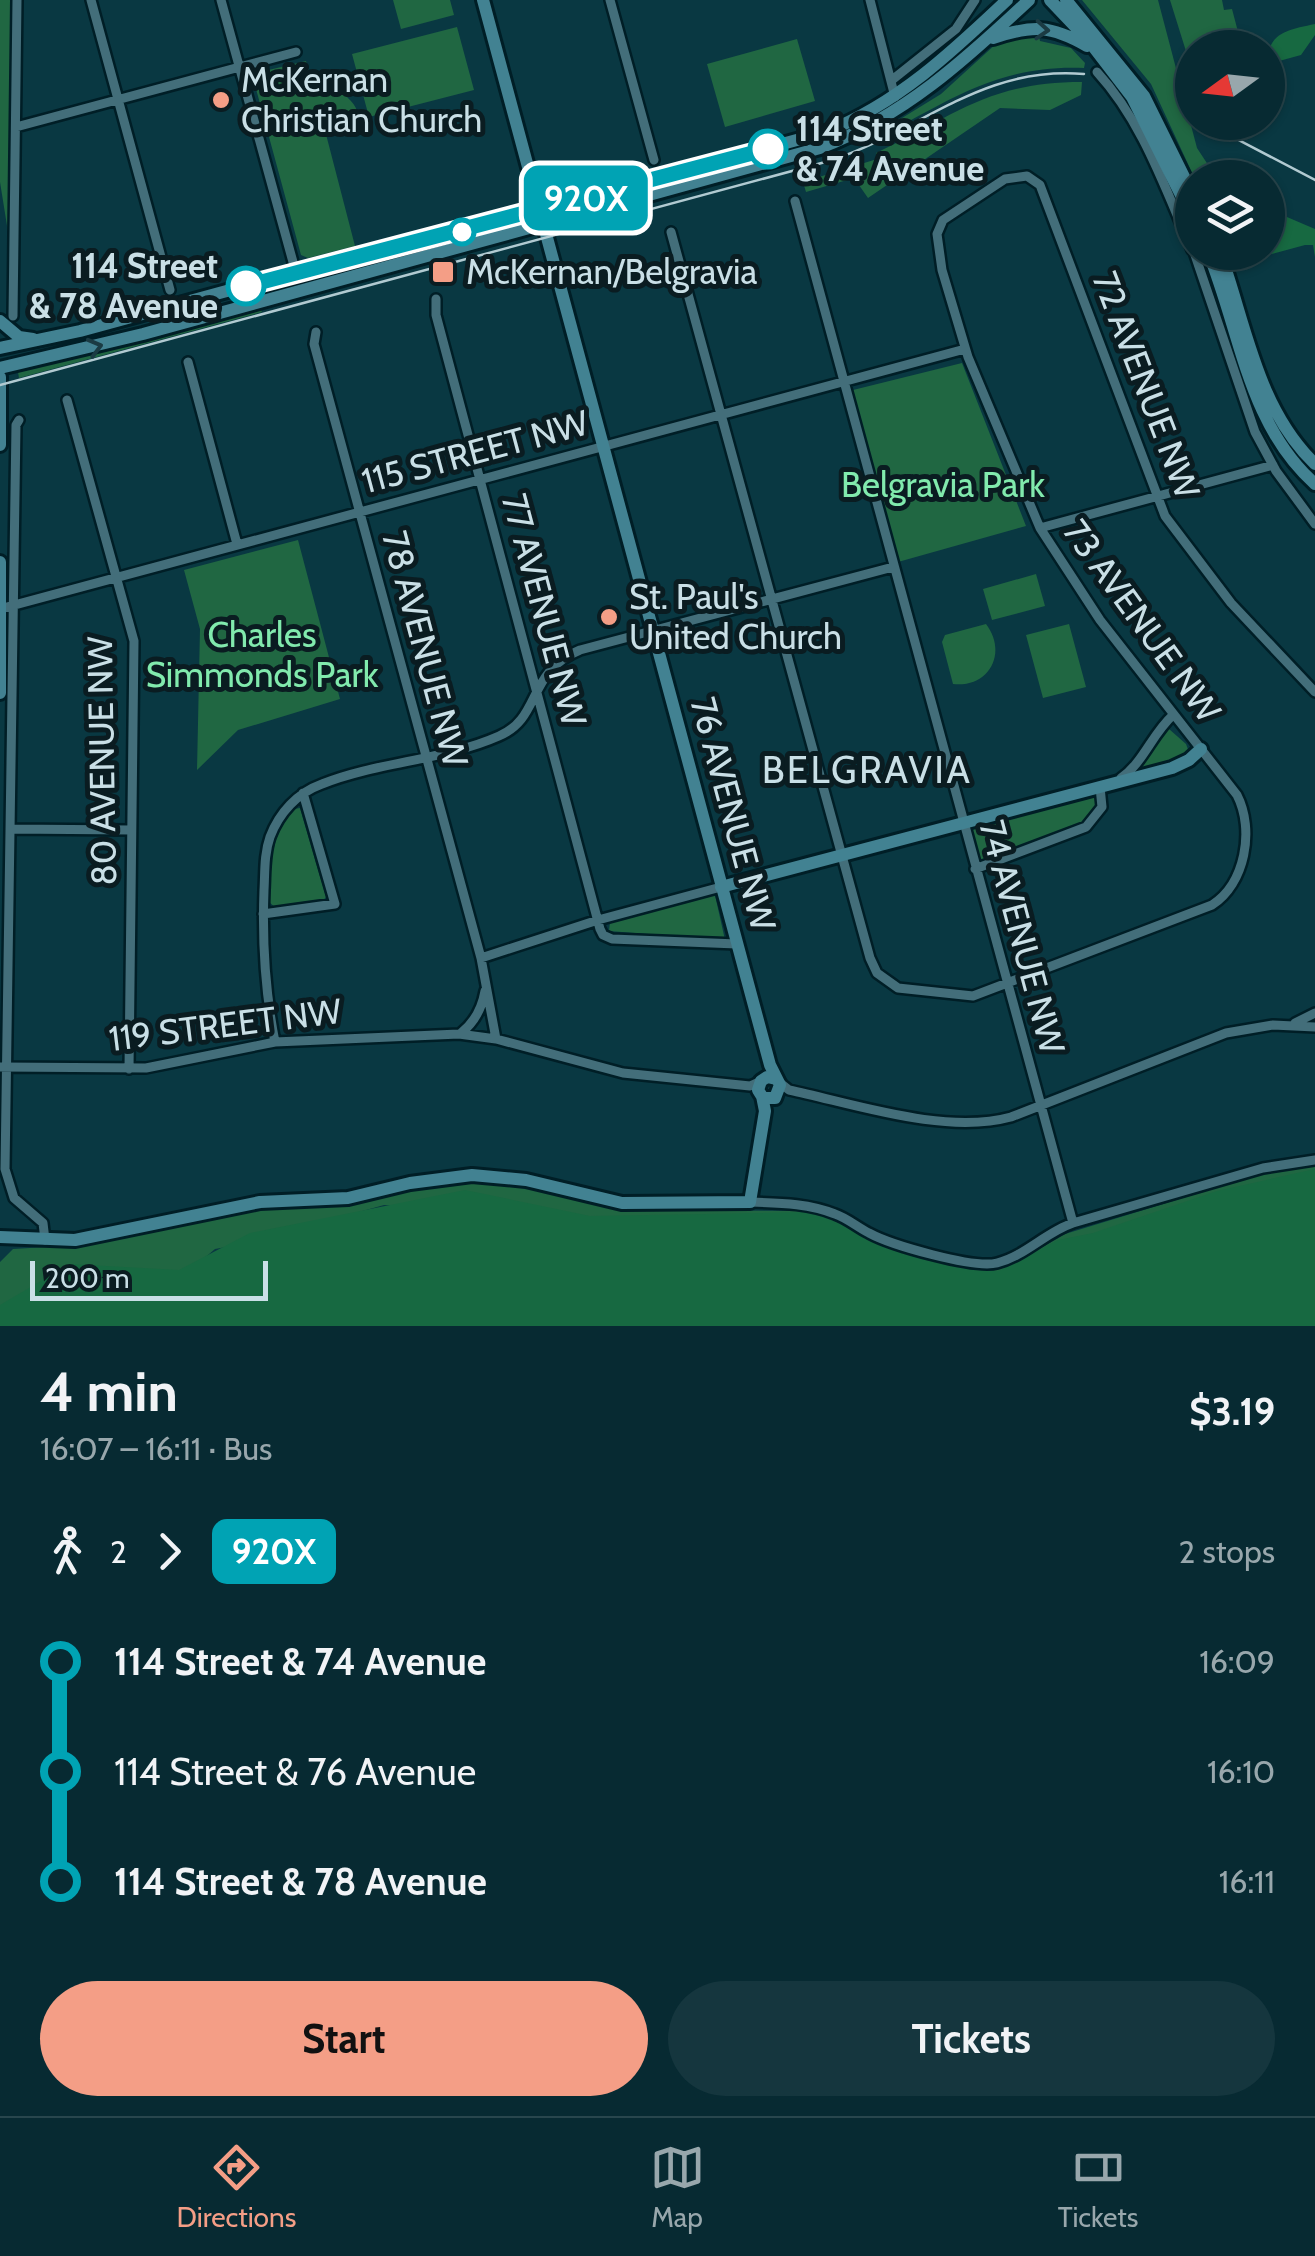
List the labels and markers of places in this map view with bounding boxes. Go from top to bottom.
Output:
place label: McKernan Christian Church [241,58,482,141]
marker: McKernan Christian Church [210,89,232,111]
place label: 114 Street & 74 Avenue [796,107,984,190]
marker: 114 Street & 74 Avenue [749,130,787,168]
unlabelled marker [449,219,475,245]
place label: 114 Street & 78 Avenue [29,244,218,327]
place label: McKernan/Belgravia [466,250,758,293]
marker: McKernan/Belgravia [430,259,456,285]
marker: 114 Street & 78 Avenue [227,267,265,305]
place label: St. Paul's United Church [629,575,842,658]
marker: St. Paul's United Church [598,606,620,628]

